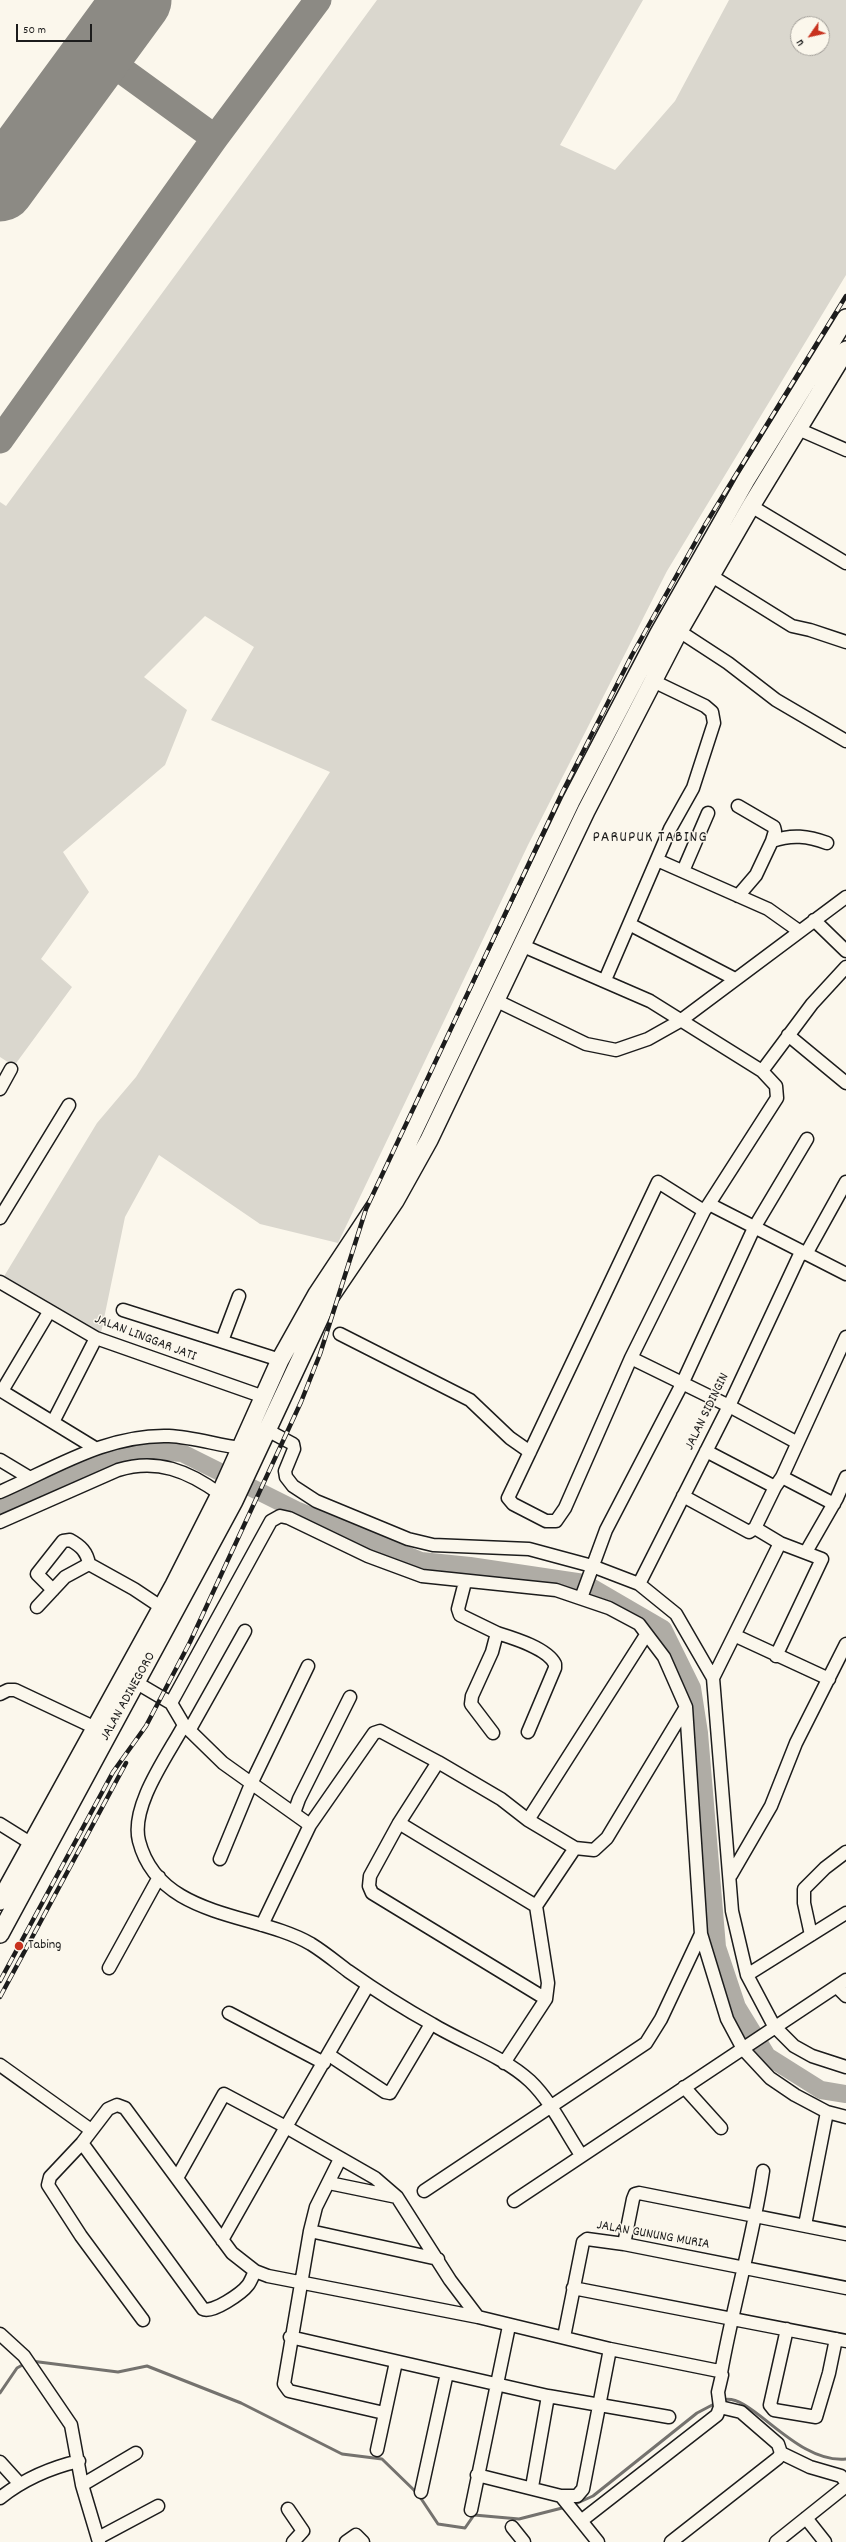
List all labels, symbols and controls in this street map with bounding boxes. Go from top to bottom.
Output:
scale bar [18,16,94,42]
north arrow [790,16,830,56]
text: 50 m [23,22,46,39]
text: U [793,35,809,49]
district label: PARUPUK TABING [592,829,708,849]
street label: JALAN LINGGAR JATI [92,1312,198,1366]
street label: JALAN SIDINGIN [682,1371,734,1453]
street label: JALAN ADINEGORO [98,1650,160,1744]
place label: Tabing [28,1938,61,1954]
marker: Tabing [13,1940,25,1952]
street label: JALAN GUNUNG MURIA [595,2218,711,2254]

